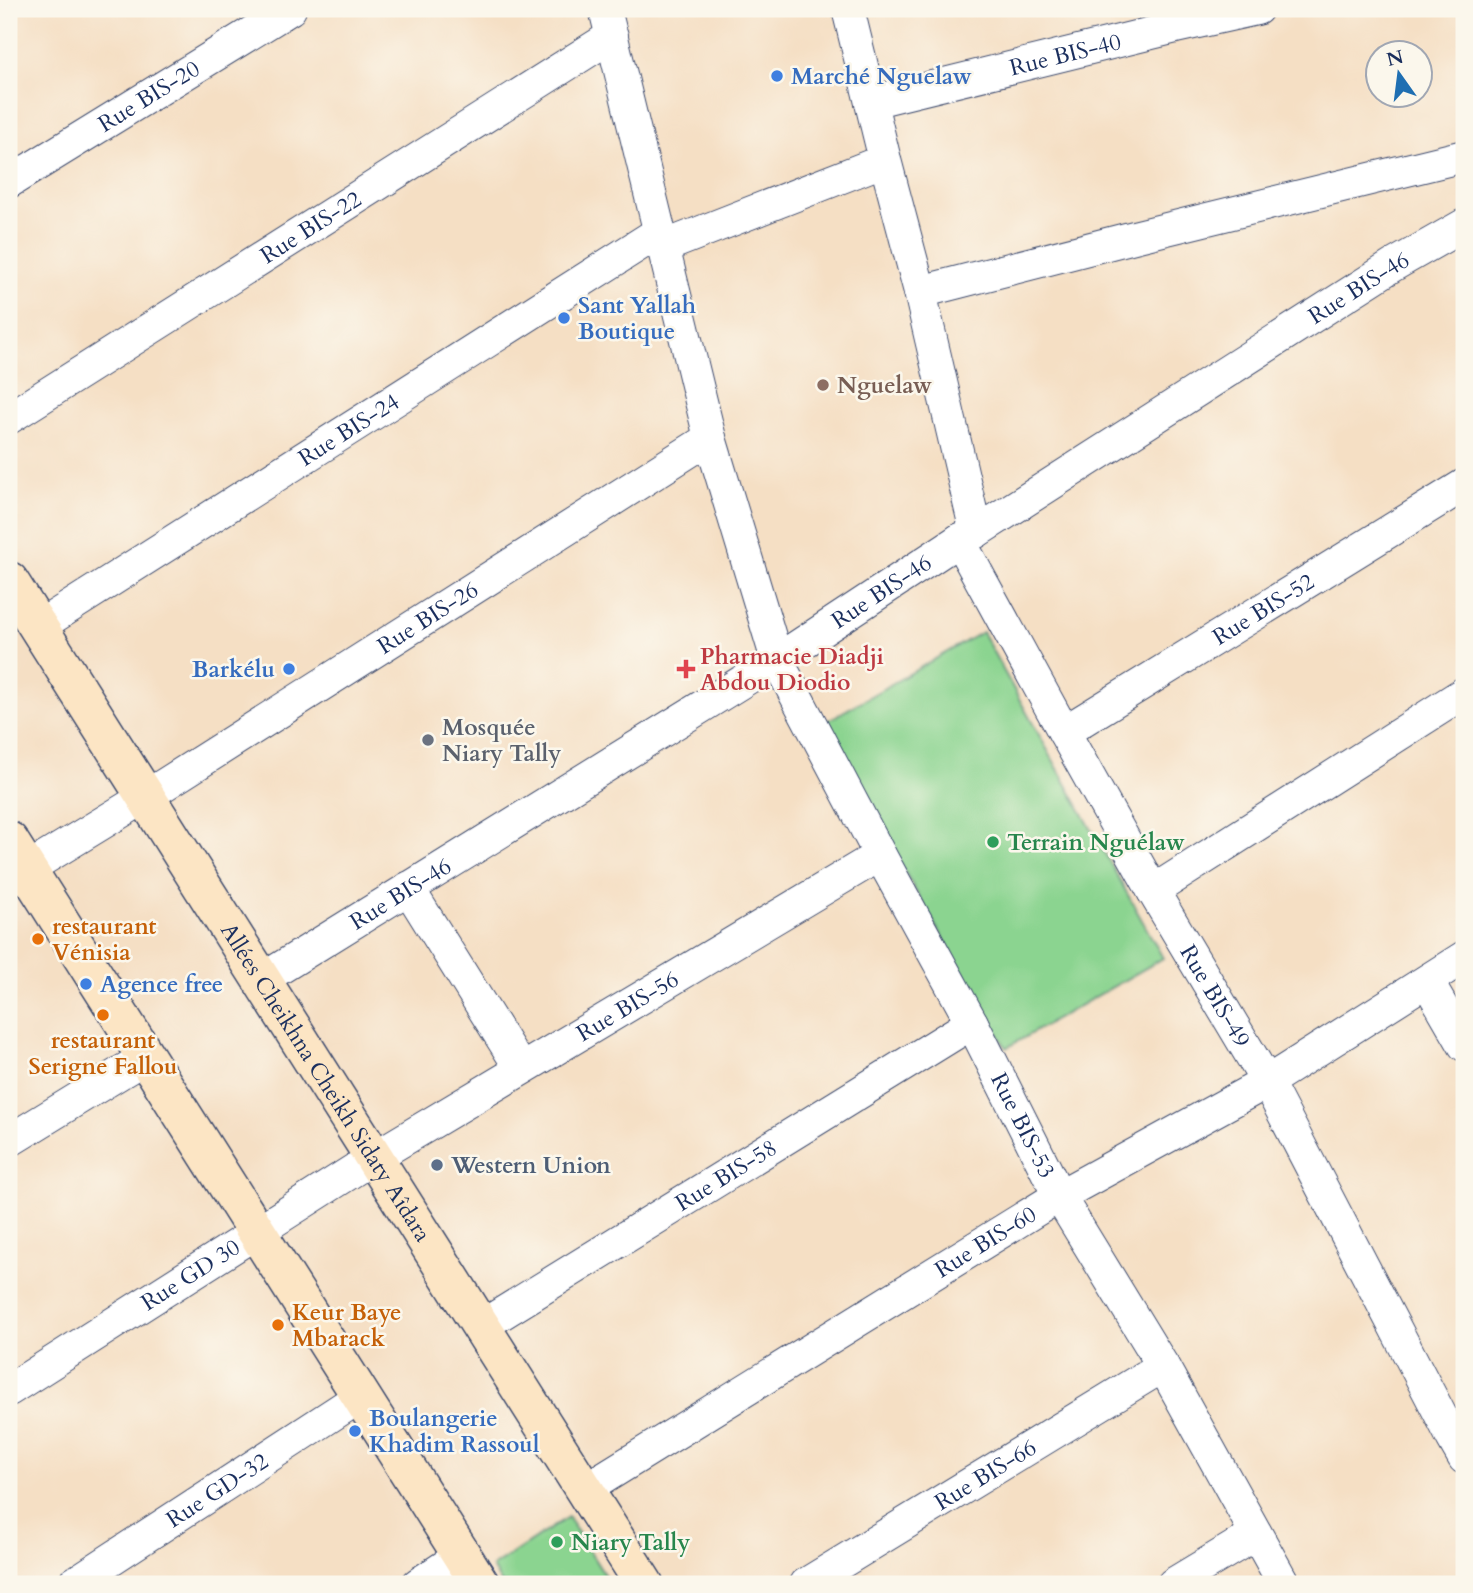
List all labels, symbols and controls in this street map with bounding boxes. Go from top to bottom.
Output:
street label: Rue BIS-40 [1006,26,1124,83]
north arrow [1364,38,1434,108]
text: N [1384,44,1407,73]
street label: Rue BIS-20 [92,53,205,139]
place label: Marché Nguelaw [791,61,972,92]
marker: Marché Nguelaw [769,68,785,84]
street label: Rue BIS-22 [254,183,367,271]
street label: Rue BIS-46 [1302,244,1415,331]
place label: Sant Yallah Boutique [578,290,696,347]
marker: Sant Yallah Boutique [556,310,572,326]
place label: Nguelaw [837,370,933,401]
marker: Nguelaw [815,377,831,393]
street label: Rue BIS-24 [292,386,405,473]
street label: Rue BIS-46 [825,547,937,636]
street label: Rue BIS-52 [1206,566,1320,652]
street label: Rue BIS-26 [371,574,484,661]
place label: Pharmacie Diadji Abdou Diodio [700,641,884,698]
place label: Barkélu [192,654,275,685]
marker: Barkélu [281,661,297,677]
marker: Pharmacie Diadji Abdou Diodio [678,661,694,677]
place label: Mosquée Niary Tally [442,712,561,769]
marker: Mosquée Niary Tally [420,732,436,748]
place label: Terrain Nguélaw [1007,827,1185,858]
marker: Terrain Nguélaw [985,834,1001,850]
street label: Rue BIS-46 [344,850,457,937]
place label: restaurant Vénisia [52,911,156,968]
street label: Allées Cheikhna Cheikh Sidaty Aîdara [214,917,439,1248]
marker: restaurant Vénisia [30,931,46,947]
street label: Rue BIS-49 [1173,939,1258,1053]
street label: Rue BIS-56 [570,963,684,1049]
place label: Agence free [100,969,223,1000]
marker: Agence free [78,976,94,992]
marker: restaurant Serigne Fallou [95,1007,111,1023]
place label: restaurant Serigne Fallou [29,1025,177,1082]
street label: Rue BIS-53 [984,1067,1063,1183]
street label: Rue BIS-58 [669,1132,783,1218]
place label: Western Union [450,1150,611,1181]
marker: Western Union [429,1157,445,1173]
street label: Rue BIS-60 [929,1198,1042,1285]
street label: Rue GD 30 [135,1231,246,1318]
place label: Keur Baye Mbarack [292,1297,401,1354]
marker: Keur Baye Mbarack [270,1317,286,1333]
place label: Boulangerie Khadim Rassoul [369,1403,540,1460]
marker: Boulangerie Khadim Rassoul [347,1423,363,1439]
street label: Rue BIS-66 [928,1432,1042,1518]
street label: Rue GD-32 [160,1445,274,1535]
place label: Niary Tally [571,1527,690,1558]
marker: Niary Tally [549,1534,565,1550]

